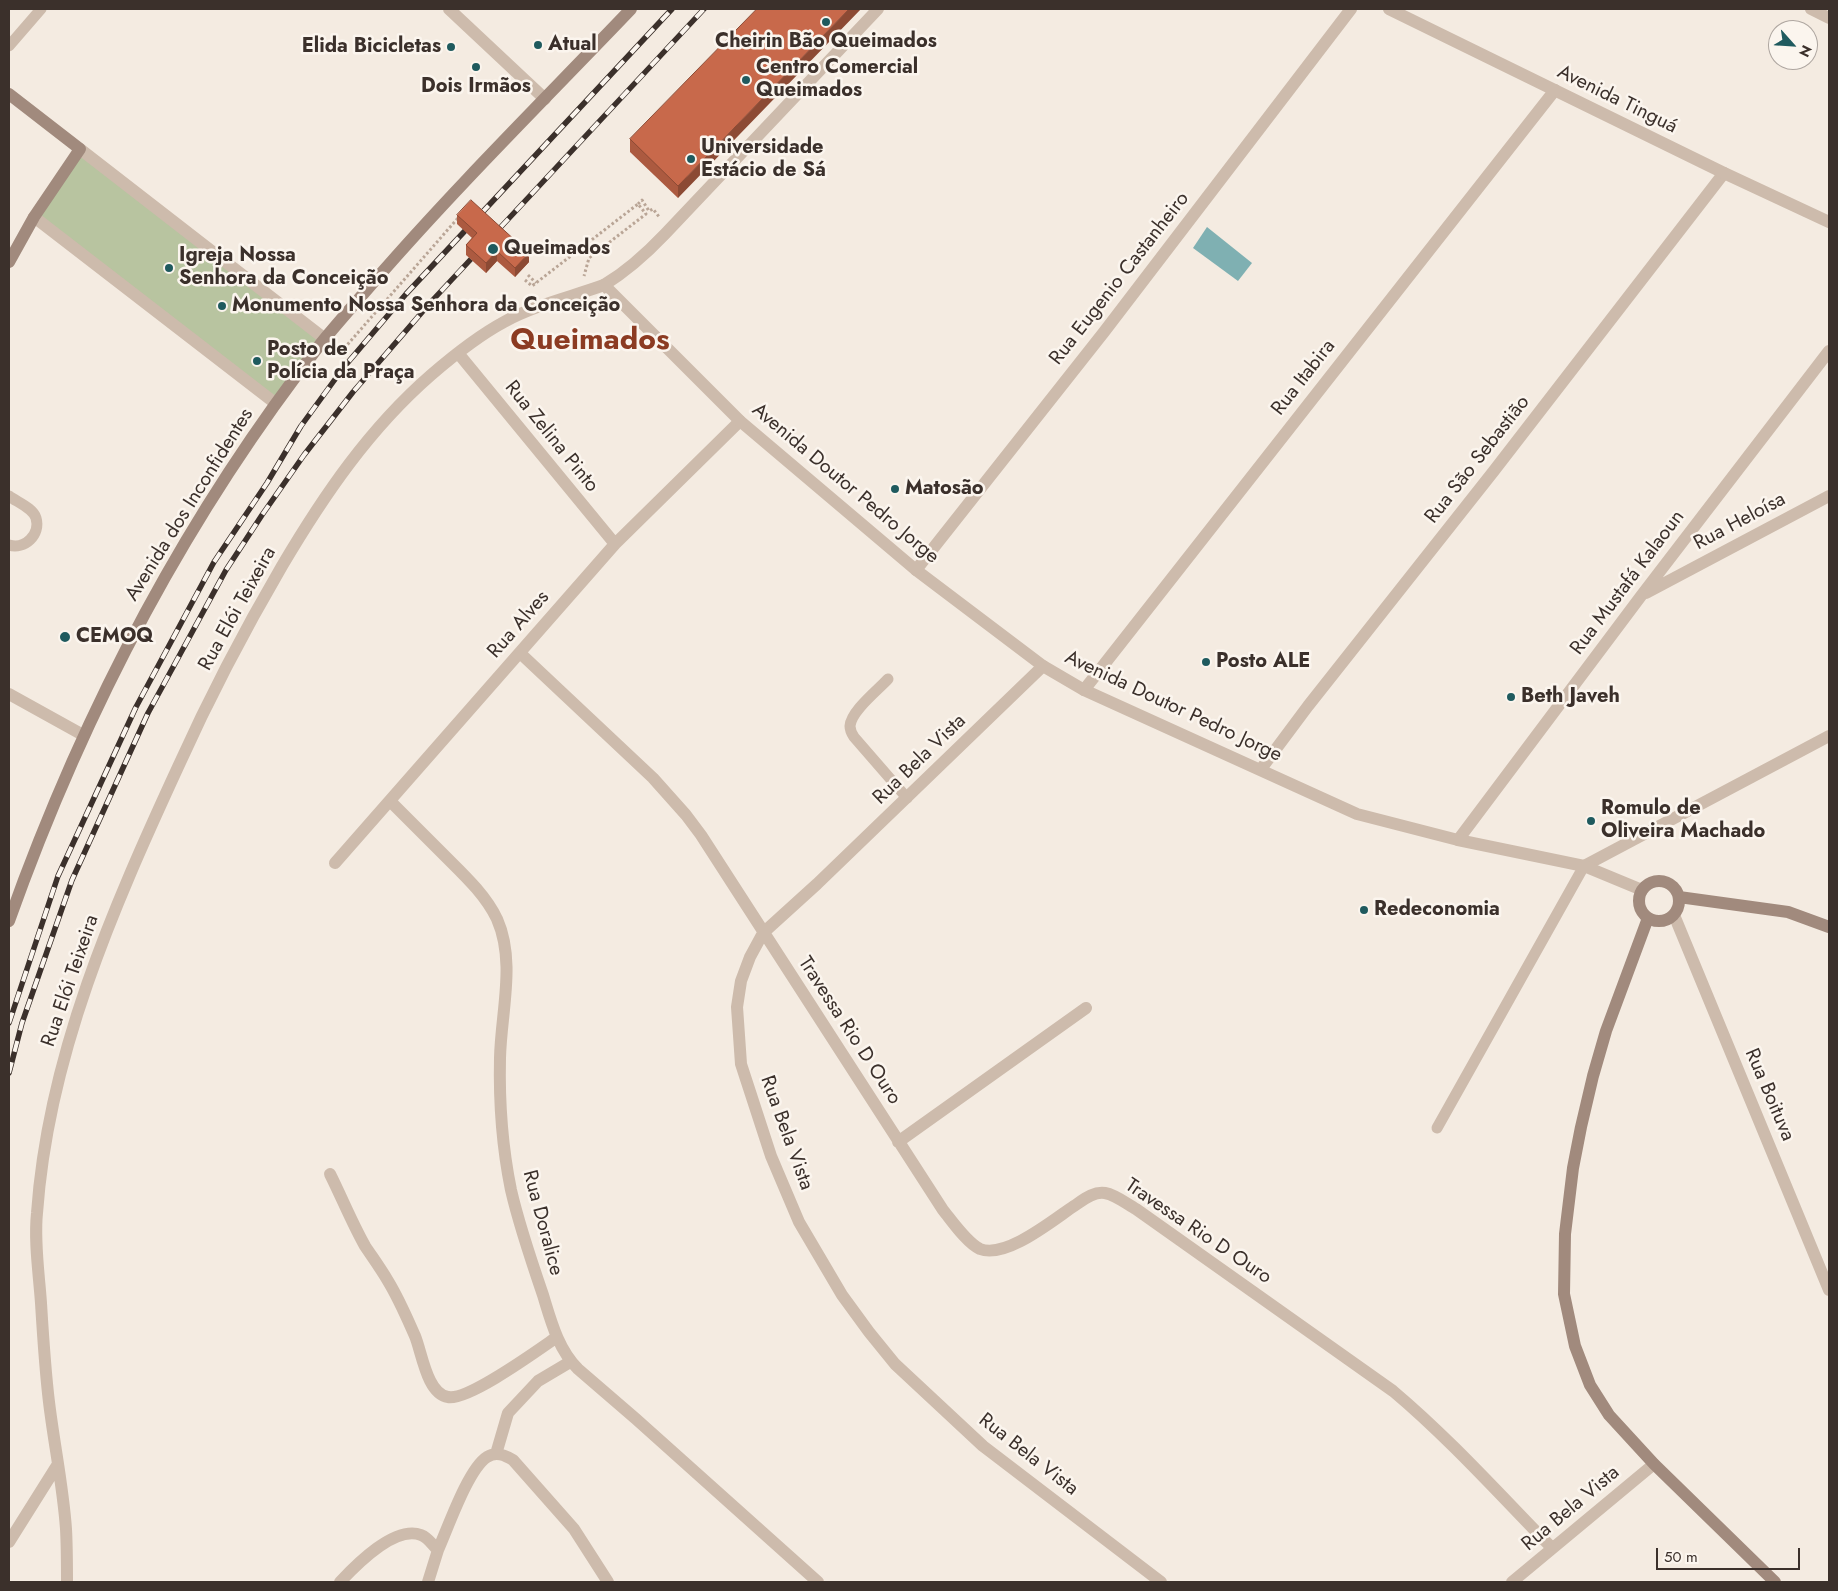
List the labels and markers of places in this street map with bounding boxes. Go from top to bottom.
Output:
marker: Cheirin Bão Queimados [820,16,832,28]
place label: Cheirin Bão Queimados [715,30,937,54]
place label: Atual [548,33,597,57]
place label: Elida Bicicletas [302,35,441,59]
marker: Atual [532,39,544,51]
marker: Elida Bicicletas [445,41,457,53]
place label: Centro Comercial Queimados [756,56,918,103]
marker: Dois Irmãos [470,61,482,73]
marker: Centro Comercial Queimados [740,74,752,86]
place label: Dois Irmãos [421,75,531,99]
place label: Universidade Estácio de Sá [701,136,826,183]
marker: Universidade Estácio de Sá [685,153,697,165]
place label: Queimados [504,237,610,261]
marker: Queimados [486,242,500,256]
place label: Igreja Nossa Senhora da Conceição [179,244,388,291]
marker: Igreja Nossa Senhora da Conceição [163,262,175,274]
place label: Monumento Nossa Senhora da Conceição [232,294,620,318]
marker: Monumento Nossa Senhora da Conceição [216,300,228,312]
place label: Posto de Polícia da Praça [267,338,415,385]
marker: Posto de Polícia da Praça [251,355,263,367]
place label: Matosão [905,477,984,501]
marker: Matosão [889,483,901,495]
place label: CEMOQ [76,625,154,649]
marker: CEMOQ [58,630,72,644]
place label: Posto ALE [1216,650,1310,674]
marker: Posto ALE [1200,656,1212,668]
place label: Beth Javeh [1521,685,1620,709]
marker: Beth Javeh [1505,691,1517,703]
place label: Romulo de Oliveira Machado [1601,797,1765,844]
marker: Romulo de Oliveira Machado [1585,815,1597,827]
place label: Redeconomia [1374,898,1500,922]
marker: Redeconomia [1358,904,1370,916]

